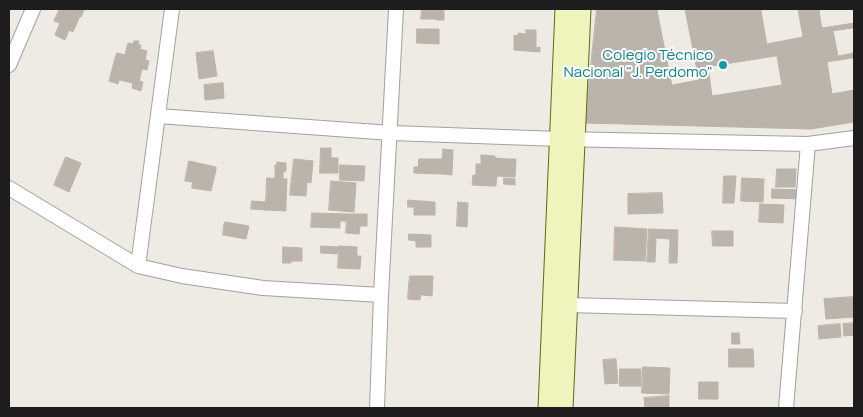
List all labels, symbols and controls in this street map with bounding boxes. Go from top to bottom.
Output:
place label: Colegio Técnico Nacional "J. Perdomo" [564,47,713,82]
marker: Colegio Técnico Nacional "J. Perdomo" [717,59,729,71]

